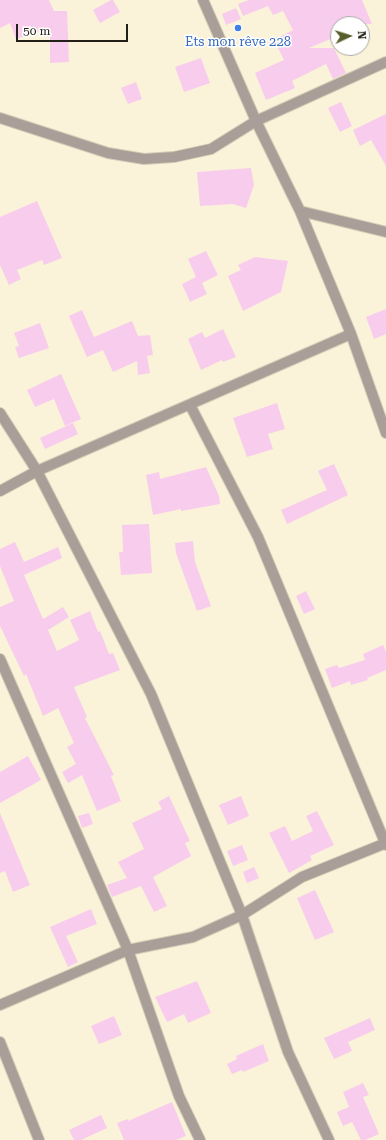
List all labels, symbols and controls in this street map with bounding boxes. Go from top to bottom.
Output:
scale bar [18,16,130,42]
north arrow [330,16,370,56]
marker: Ets mon rêve 228 [233,23,243,33]
text: 50 m [23,24,50,38]
text: N [355,31,368,40]
place label: Ets mon rêve 228 [185,34,291,50]

